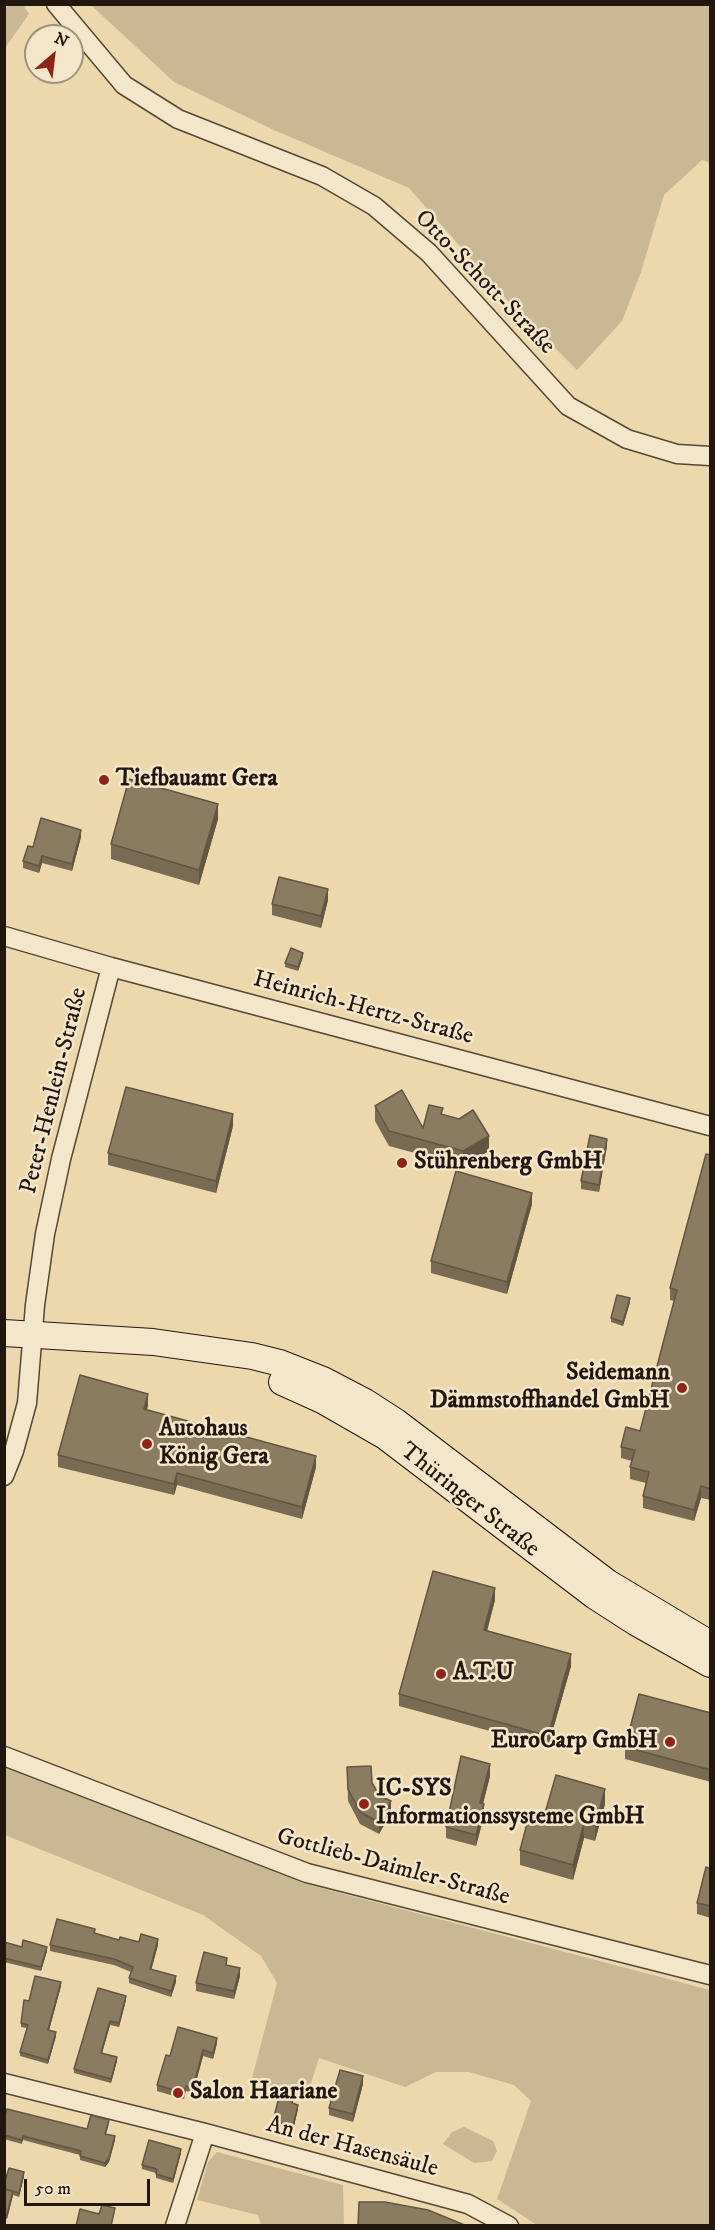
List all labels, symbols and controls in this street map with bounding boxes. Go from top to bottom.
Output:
north arrow [24,24,84,84]
text: N [51,28,72,52]
street label: Otto-Schott-Straße [408,205,560,361]
place label: Tiefbauamt Gera [116,766,278,794]
marker: Tiefbauamt Gera [97,773,111,787]
street label: Heinrich-Hertz-Straße [250,966,476,1052]
street label: Peter-Henlein-Straße [15,985,95,1197]
place label: Stührenberg GmbH [414,1149,603,1177]
marker: Stührenberg GmbH [395,1156,409,1170]
place label: Seidemann Dämmstoffhandel GmbH [430,1360,670,1416]
marker: Seidemann Dämmstoffhandel GmbH [675,1381,689,1395]
place label: Autohaus König Gera [159,1416,269,1472]
marker: Autohaus König Gera [140,1437,154,1451]
street label: Thüringer Straße [393,1438,545,1564]
place label: A.T.U [453,1660,514,1688]
marker: A.T.U [434,1667,448,1681]
place label: EuroCarp GmbH [491,1728,658,1756]
marker: EuroCarp GmbH [663,1735,677,1749]
place label: IC-SYS Informationssysteme GmbH [376,1776,645,1832]
marker: IC-SYS Informationssysteme GmbH [357,1797,371,1811]
street label: Gottlieb-Daimler-Straße [273,1823,513,1913]
place label: Salon Haariane [190,2079,338,2107]
marker: Salon Haariane [171,2086,185,2100]
street label: An der Hasensäule [263,2111,441,2185]
scale bar [27,2167,153,2205]
text: 50 m [35,2178,71,2200]

